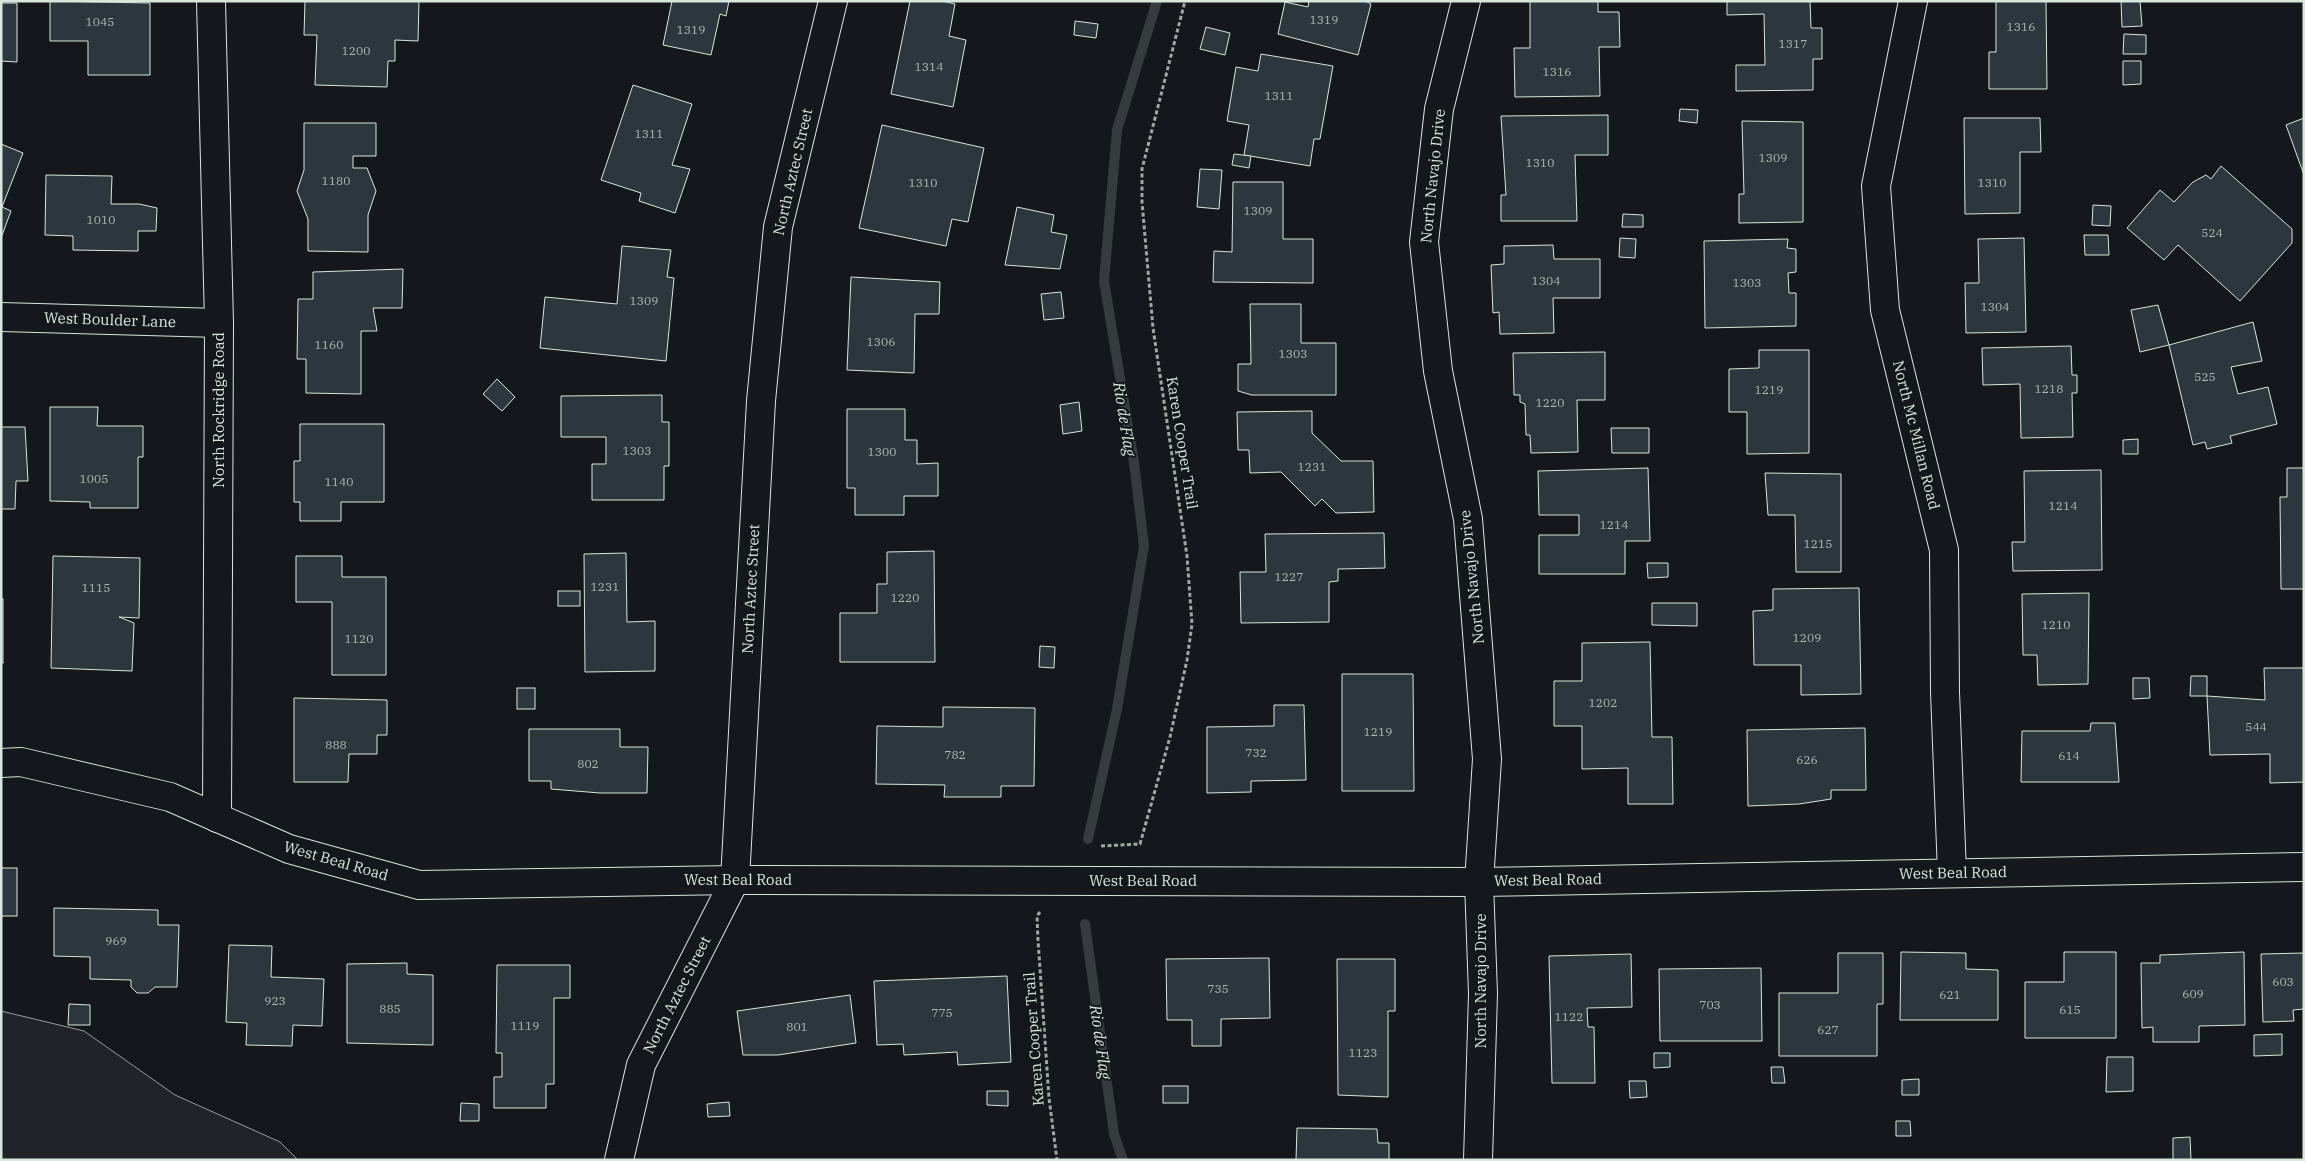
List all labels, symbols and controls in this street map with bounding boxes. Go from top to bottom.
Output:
house number: 1319 [1310,12,1338,27]
house number: 1045 [86,14,114,29]
house number: 1316 [2007,19,2035,34]
house number: 1319 [677,22,705,37]
house number: 1317 [1779,36,1807,51]
house number: 1200 [342,43,370,58]
house number: 1314 [915,59,943,74]
house number: 1316 [1543,64,1571,79]
house number: 1311 [1265,88,1293,103]
street label: North Aztec Street [769,107,816,237]
street label: North Navajo Drive [1416,108,1449,244]
house number: 1311 [635,126,663,141]
house number: 1309 [1759,150,1787,165]
house number: 1310 [1526,155,1554,170]
house number: 1180 [322,173,350,188]
house number: 1310 [909,175,937,190]
house number: 1310 [1978,175,2006,190]
house number: 1309 [1244,203,1272,218]
house number: 1010 [87,212,115,227]
house number: 524 [2201,225,2223,240]
house number: 1304 [1532,273,1560,288]
house number: 1303 [1733,275,1761,290]
house number: 1309 [630,293,658,308]
house number: 1304 [1981,299,2009,314]
street label: West Boulder Lane [44,308,176,331]
street label: North Rockridge Road [209,332,228,488]
house number: 1306 [867,334,895,349]
house number: 1160 [315,337,343,352]
house number: 1303 [1279,346,1307,361]
street label: North Mc Millan Road [1889,358,1944,511]
house number: 525 [2194,369,2216,384]
street label: Karen Cooper Trail [1163,375,1202,511]
water label: Rio de Flag [1109,379,1141,458]
house number: 1218 [2035,381,2063,396]
house number: 1219 [1755,382,1783,397]
house number: 1220 [1536,395,1564,410]
house number: 1303 [623,443,651,458]
house number: 1300 [868,444,896,459]
house number: 1231 [1298,459,1326,474]
house number: 1005 [80,471,108,486]
house number: 1140 [325,474,353,489]
house number: 1214 [2049,498,2077,513]
street label: North Navajo Drive [1455,509,1488,645]
house number: 1214 [1600,517,1628,532]
street label: North Aztec Street [738,524,763,654]
house number: 1215 [1804,536,1832,551]
house number: 1227 [1275,569,1303,584]
house number: 1231 [591,579,619,594]
house number: 1115 [82,580,110,595]
house number: 1220 [891,590,919,605]
house number: 1210 [2042,617,2070,632]
house number: 1209 [1793,630,1821,645]
house number: 1120 [345,631,373,646]
house number: 1202 [1589,695,1617,710]
house number: 544 [2245,719,2267,734]
house number: 1219 [1364,724,1392,739]
house number: 888 [325,737,347,752]
house number: 732 [1245,745,1267,760]
house number: 782 [944,747,966,762]
house number: 614 [2058,748,2080,763]
house number: 626 [1796,752,1818,767]
house number: 802 [577,756,599,771]
street label: West Beal Road [282,836,391,885]
street label: West Beal Road [1899,862,2007,883]
street label: West Beal Road [1494,869,1602,890]
street label: West Beal Road [684,870,792,889]
street label: West Beal Road [1089,871,1197,890]
street label: North Navajo Drive [1471,914,1490,1048]
house number: 969 [105,933,127,948]
street label: North Aztec Street [639,933,714,1057]
street label: Karen Cooper Trail [1019,971,1048,1107]
house number: 603 [2272,974,2294,989]
house number: 735 [1207,981,1229,996]
house number: 609 [2182,986,2204,1001]
house number: 621 [1939,987,1961,1002]
house number: 923 [264,993,286,1008]
house number: 703 [1699,997,1721,1012]
house number: 885 [379,1001,401,1016]
water label: Rio de Flag [1086,1002,1116,1081]
house number: 615 [2059,1002,2081,1017]
house number: 775 [931,1005,953,1020]
house number: 1122 [1555,1009,1583,1024]
house number: 1119 [511,1018,539,1033]
house number: 801 [786,1019,808,1034]
house number: 627 [1817,1022,1839,1037]
house number: 1123 [1349,1045,1377,1060]

